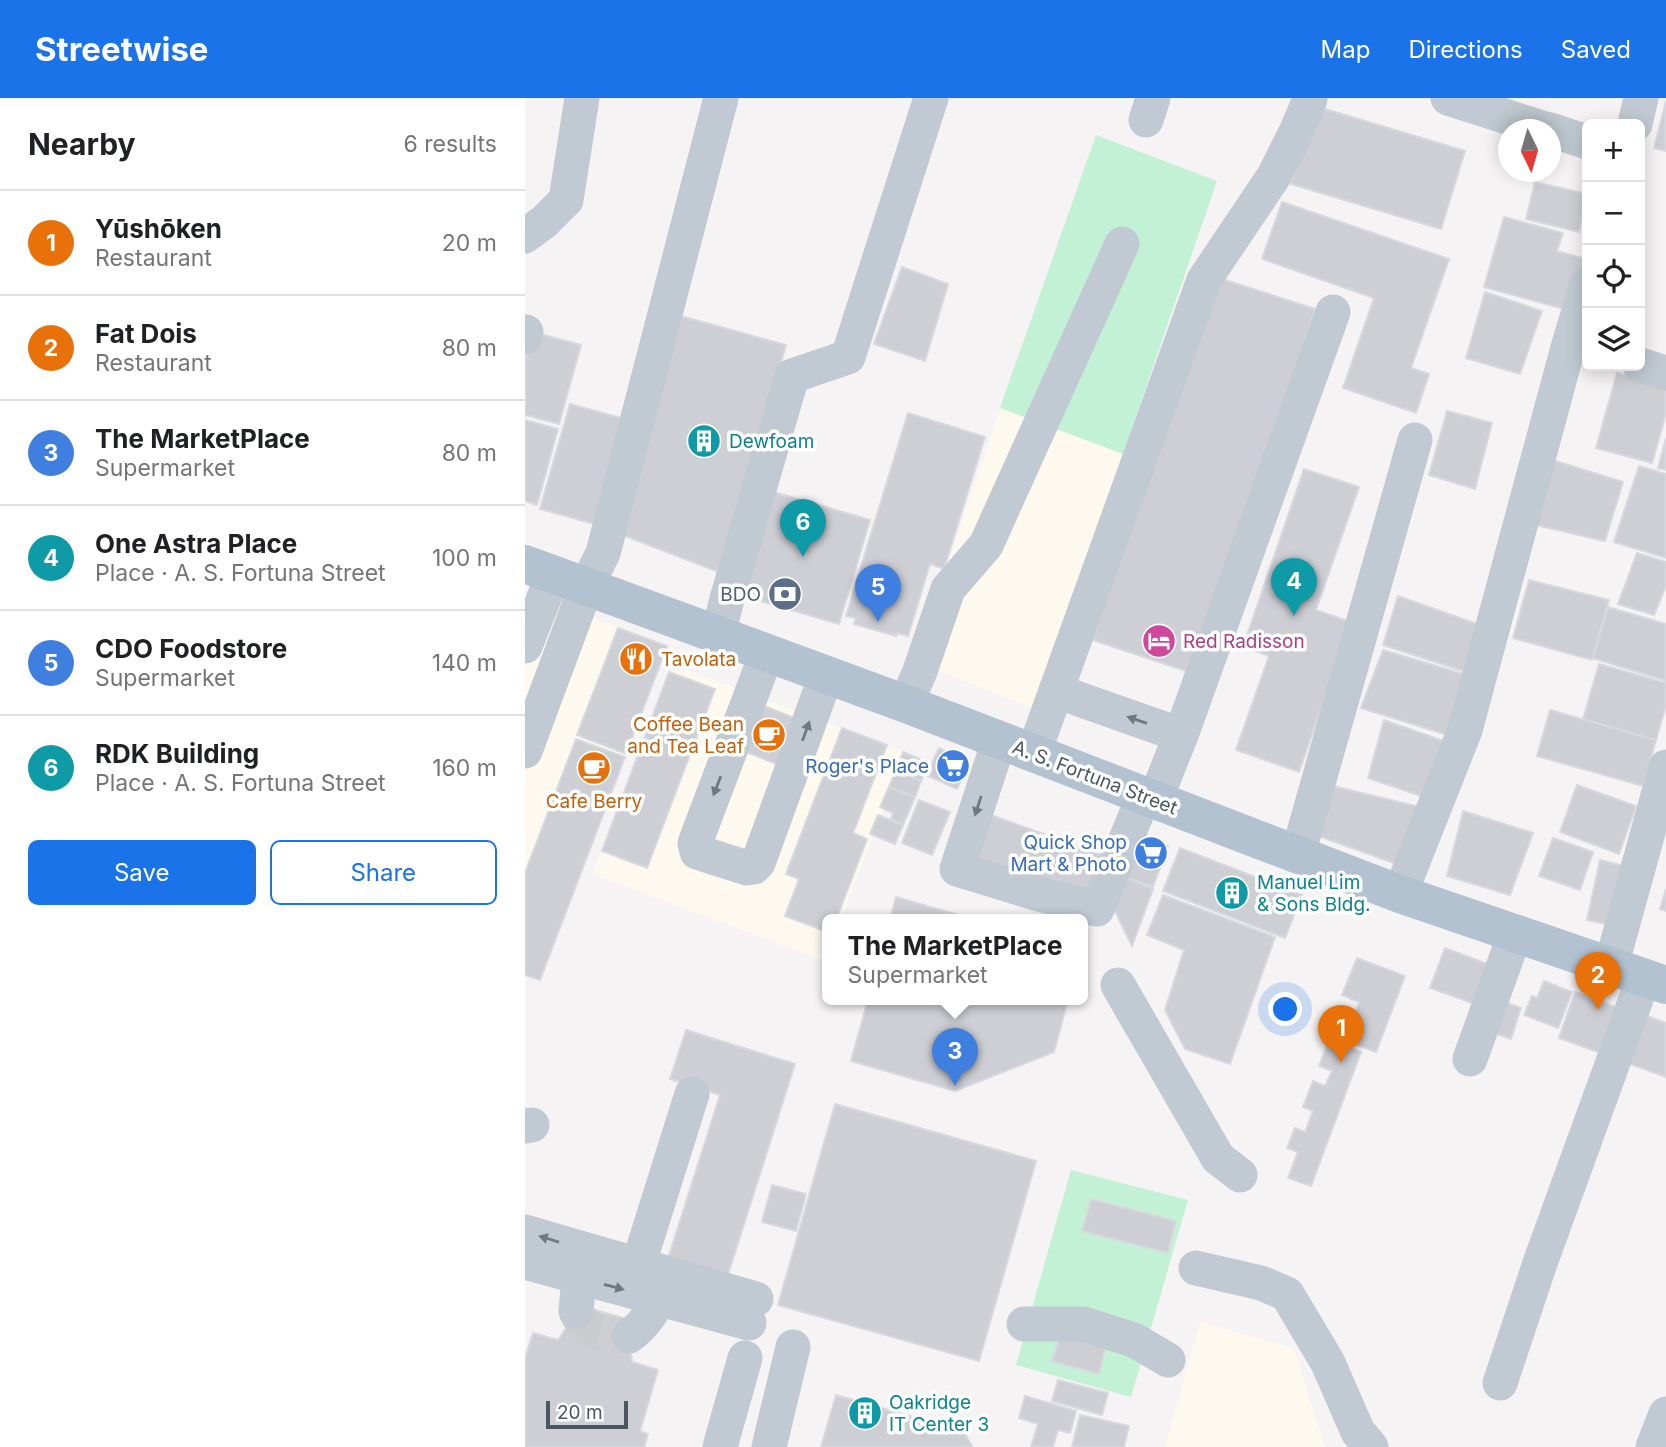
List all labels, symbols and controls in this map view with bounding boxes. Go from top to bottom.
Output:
text: Streetwise [35,29,209,69]
text: Map [1321,35,1370,64]
text: Directions [1408,35,1523,64]
text: Saved [1561,35,1631,64]
north arrow [1498,119,1561,182]
map controls [1582,119,1645,371]
button: + [1582,119,1645,182]
text: Nearby [28,126,136,162]
text: 6 results [403,130,497,158]
button: − [1582,182,1645,245]
text: Yūshōken [95,213,222,244]
text: 1 [46,229,56,257]
text: 20 m [442,229,497,257]
text: Restaurant [95,244,212,272]
button: locate [1582,245,1645,308]
button: layers [1582,308,1645,371]
text: Fat Dois [95,318,197,349]
text: 2 [44,334,58,362]
text: 80 m [442,334,497,362]
text: Restaurant [95,349,212,377]
building icon: Dewfoam [685,422,723,460]
text: The MarketPlace [95,423,310,454]
place label: Dewfoam [729,430,814,453]
text: 3 [44,439,58,467]
text: 80 m [442,439,497,467]
text: Supermarket [95,454,235,482]
pin: 6 [780,499,826,557]
text: One Astra Place [95,528,297,559]
text: 4 [43,544,59,572]
text: 100 m [432,544,497,572]
pin: 4 [1271,558,1317,616]
text: Place · A. S. Fortuna Street [95,559,386,587]
pin: 5 [855,564,901,622]
bank icon: BDO [766,575,804,613]
place label: BDO [720,583,761,606]
hotel icon: Red Radisson [1140,622,1178,660]
place label: Red Radisson [1183,630,1305,653]
text: CDO Foodstore [95,633,287,664]
restaurant icon: Tavolata [617,640,655,678]
place label: Tavolata [661,648,736,671]
text: 5 [44,649,58,677]
text: 140 m [432,649,497,677]
text: Supermarket [95,664,235,692]
place label: Coffee Bean and Tea Leaf [627,713,744,758]
one-way arrow [1126,714,1147,725]
cafe icon: Coffee Bean and Tea Leaf [750,716,788,754]
one-way arrow [801,720,812,741]
street label: A. S. Fortuna Street [1009,735,1180,819]
text: RDK Building [95,738,259,769]
supermarket icon: Roger's Place [934,747,972,785]
cafe icon: Cafe Berry [575,749,613,787]
text: 6 [44,754,58,782]
text: 160 m [432,754,497,782]
place label: Roger's Place [805,755,929,778]
text: Place · A. S. Fortuna Street [95,769,386,797]
one-way arrow [711,775,722,796]
place label: Cafe Berry [546,790,643,813]
one-way arrow [972,795,983,816]
place label: Quick Shop Mart & Photo [1010,831,1127,876]
supermarket icon: Quick Shop Mart & Photo [1132,834,1170,872]
button: Save [28,840,256,905]
button: Share [270,840,497,905]
place label: Manuel Lim & Sons Bldg. [1257,871,1371,916]
building icon: Manuel Lim & Sons Bldg. [1213,874,1251,912]
popup [822,914,1088,1005]
text: The MarketPlace [848,930,1062,961]
pin: 2 [1575,952,1621,1010]
text: Supermarket [848,961,988,989]
your location [1268,992,1302,1026]
pin: 1 [1318,1005,1364,1063]
pin: 3 [932,1028,978,1086]
one-way arrow [538,1233,559,1243]
one-way arrow [604,1282,626,1293]
place label: Oakridge IT Center 3 [889,1391,989,1436]
building icon: Oakridge IT Center 3 [846,1394,884,1432]
scale bar [546,1398,628,1430]
text: 20 m [557,1401,603,1424]

